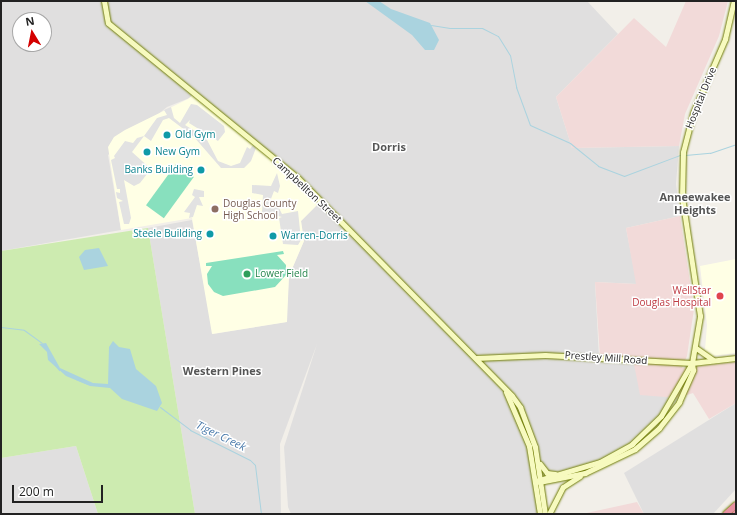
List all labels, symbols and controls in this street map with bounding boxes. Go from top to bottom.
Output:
north arrow [12,12,52,52]
text: N [24,13,36,29]
street label: Hospital Drive [683,65,719,131]
place label: Old Gym [175,129,216,141]
marker: Old Gym [162,130,172,140]
district label: Dorris [372,140,406,154]
place label: New Gym [155,146,200,158]
marker: New Gym [142,147,152,157]
street label: Campbellton Street [270,155,344,225]
place label: Banks Building [124,164,193,176]
marker: Banks Building [196,165,206,175]
district label: Anneewakee Heights [660,191,730,217]
place label: Douglas County High School [223,197,296,220]
marker: Douglas County High School [210,204,220,214]
place label: Steele Building [133,228,202,240]
marker: Steele Building [205,229,215,239]
place label: Warren-Dorris [281,230,348,242]
marker: Warren-Dorris [268,231,278,241]
place label: Lower Field [255,268,308,280]
marker: Lower Field [242,269,252,279]
place label: WellStar Douglas Hospital [632,284,711,308]
marker: WellStar Douglas Hospital [714,290,726,302]
street label: Prestley Mill Road [564,349,648,367]
district label: Western Pines [183,364,261,378]
water label: Tiger Creek [194,418,248,454]
scale bar [14,477,105,503]
text: 200 m [19,483,54,500]

